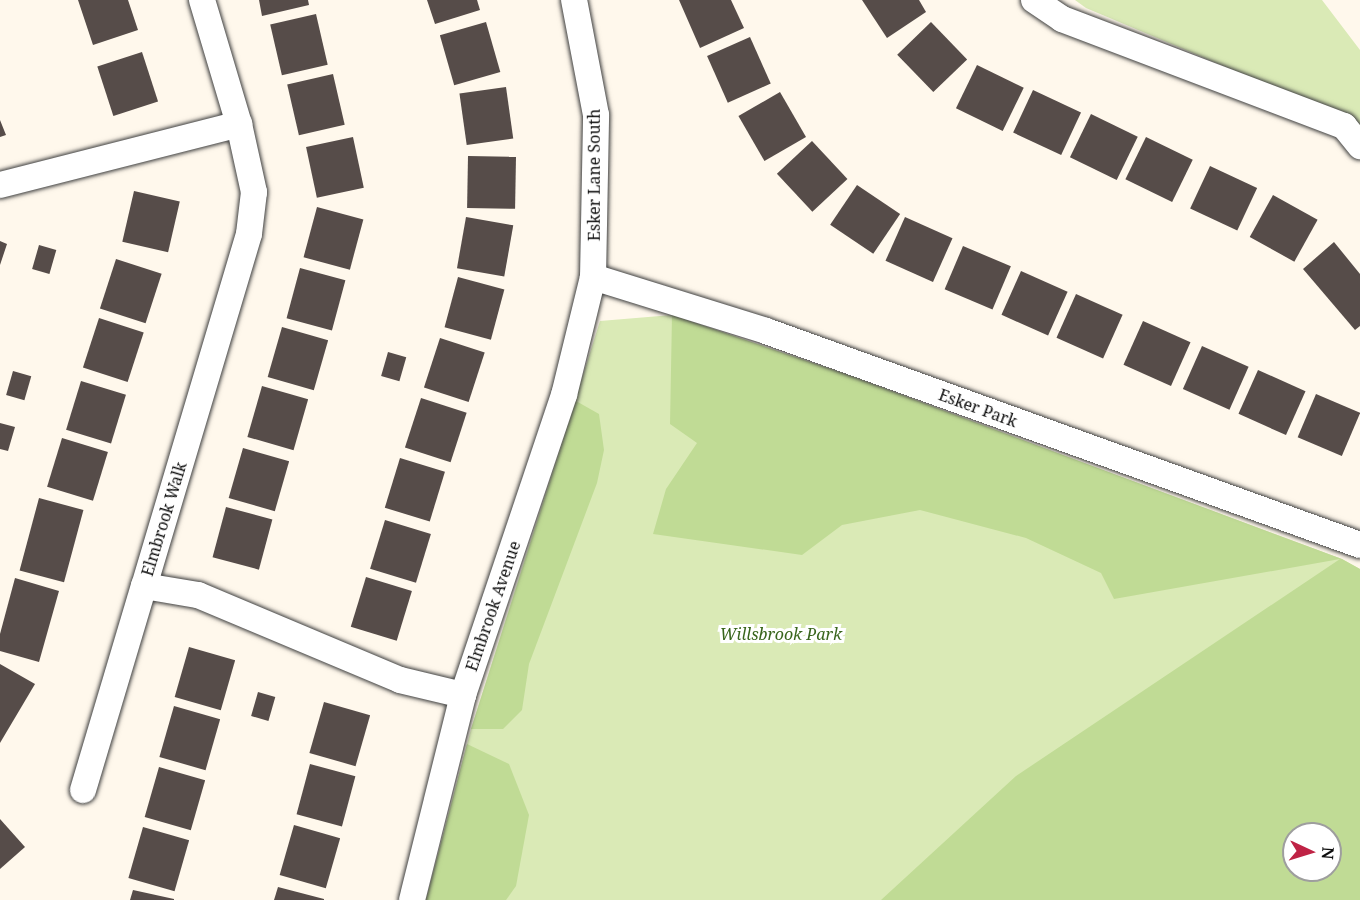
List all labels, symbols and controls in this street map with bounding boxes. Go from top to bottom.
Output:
street label: Esker Lane South [584,109,604,241]
street label: Esker Park [936,385,1020,431]
street label: Elmbrook Walk [138,460,190,578]
street label: Elmbrook Avenue [462,538,524,674]
park label: Willsbrook Park [720,624,842,644]
north arrow [1282,822,1342,882]
text: N [1317,846,1339,860]

